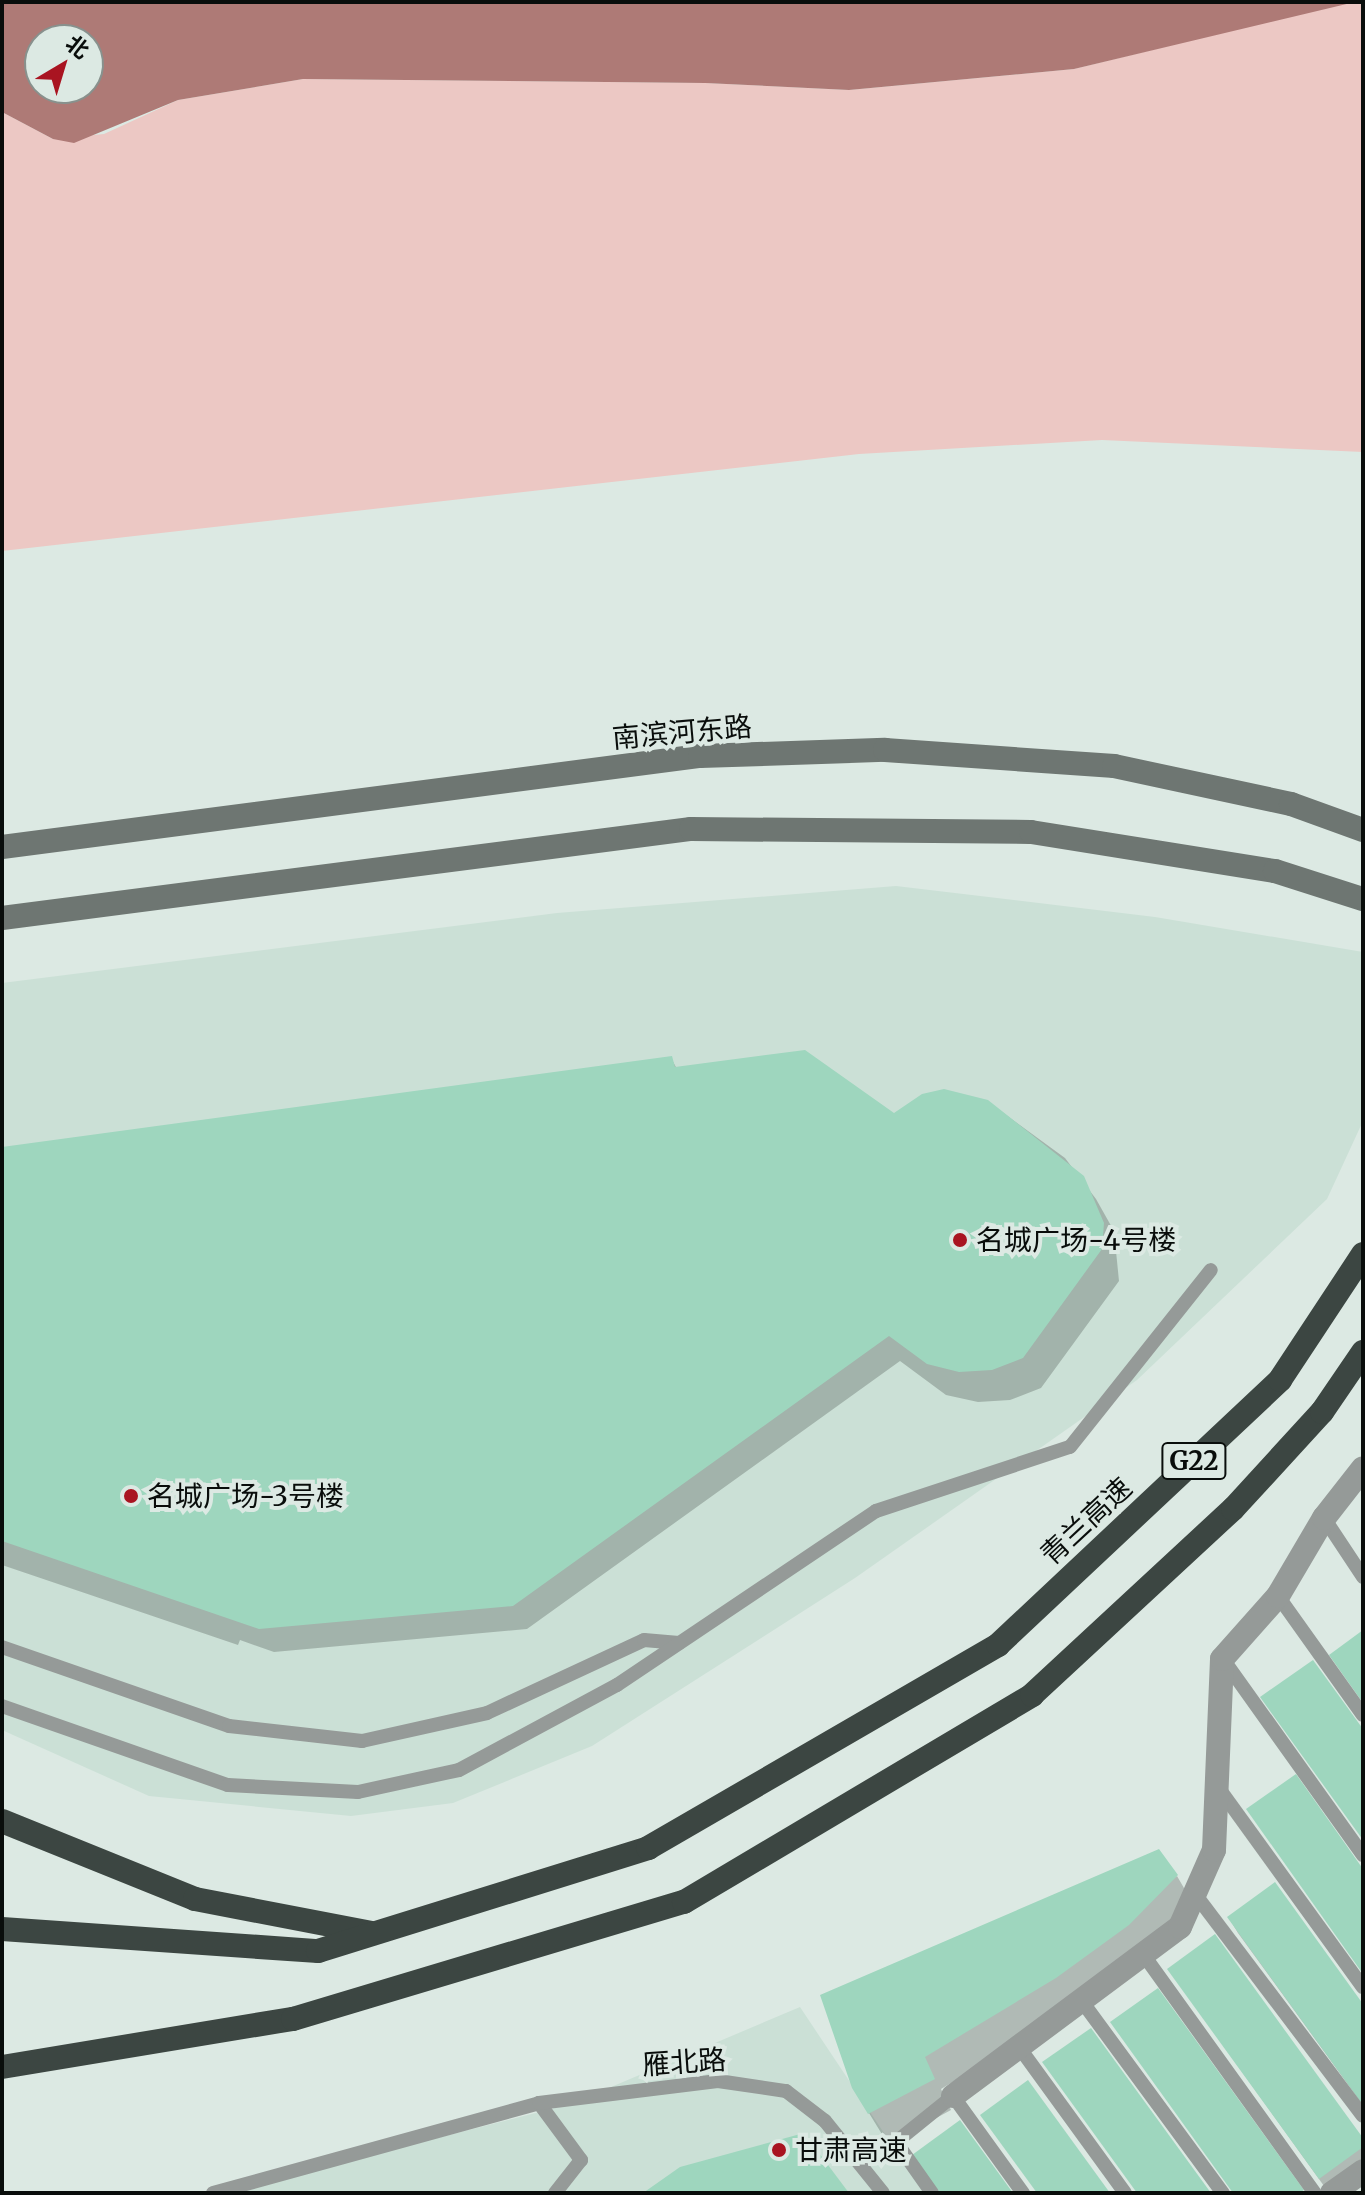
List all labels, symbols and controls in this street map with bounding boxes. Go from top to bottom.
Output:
north arrow [24,24,104,104]
text: 北 [60,29,95,64]
street label: 南滨河东路 [611,709,753,755]
place label: 名城广场-4号楼 [976,1223,1176,1257]
marker: 名城广场-4号楼 [951,1231,969,1249]
road number: G22 [1160,1439,1228,1483]
street label: 青兰高速 [1034,1471,1138,1571]
place label: 名城广场-3号楼 [147,1479,344,1513]
marker: 名城广场-3号楼 [122,1487,140,1505]
street label: 雁北路 [641,2042,727,2082]
place label: 甘肃高速 [795,2133,907,2167]
marker: 甘肃高速 [770,2141,788,2159]

